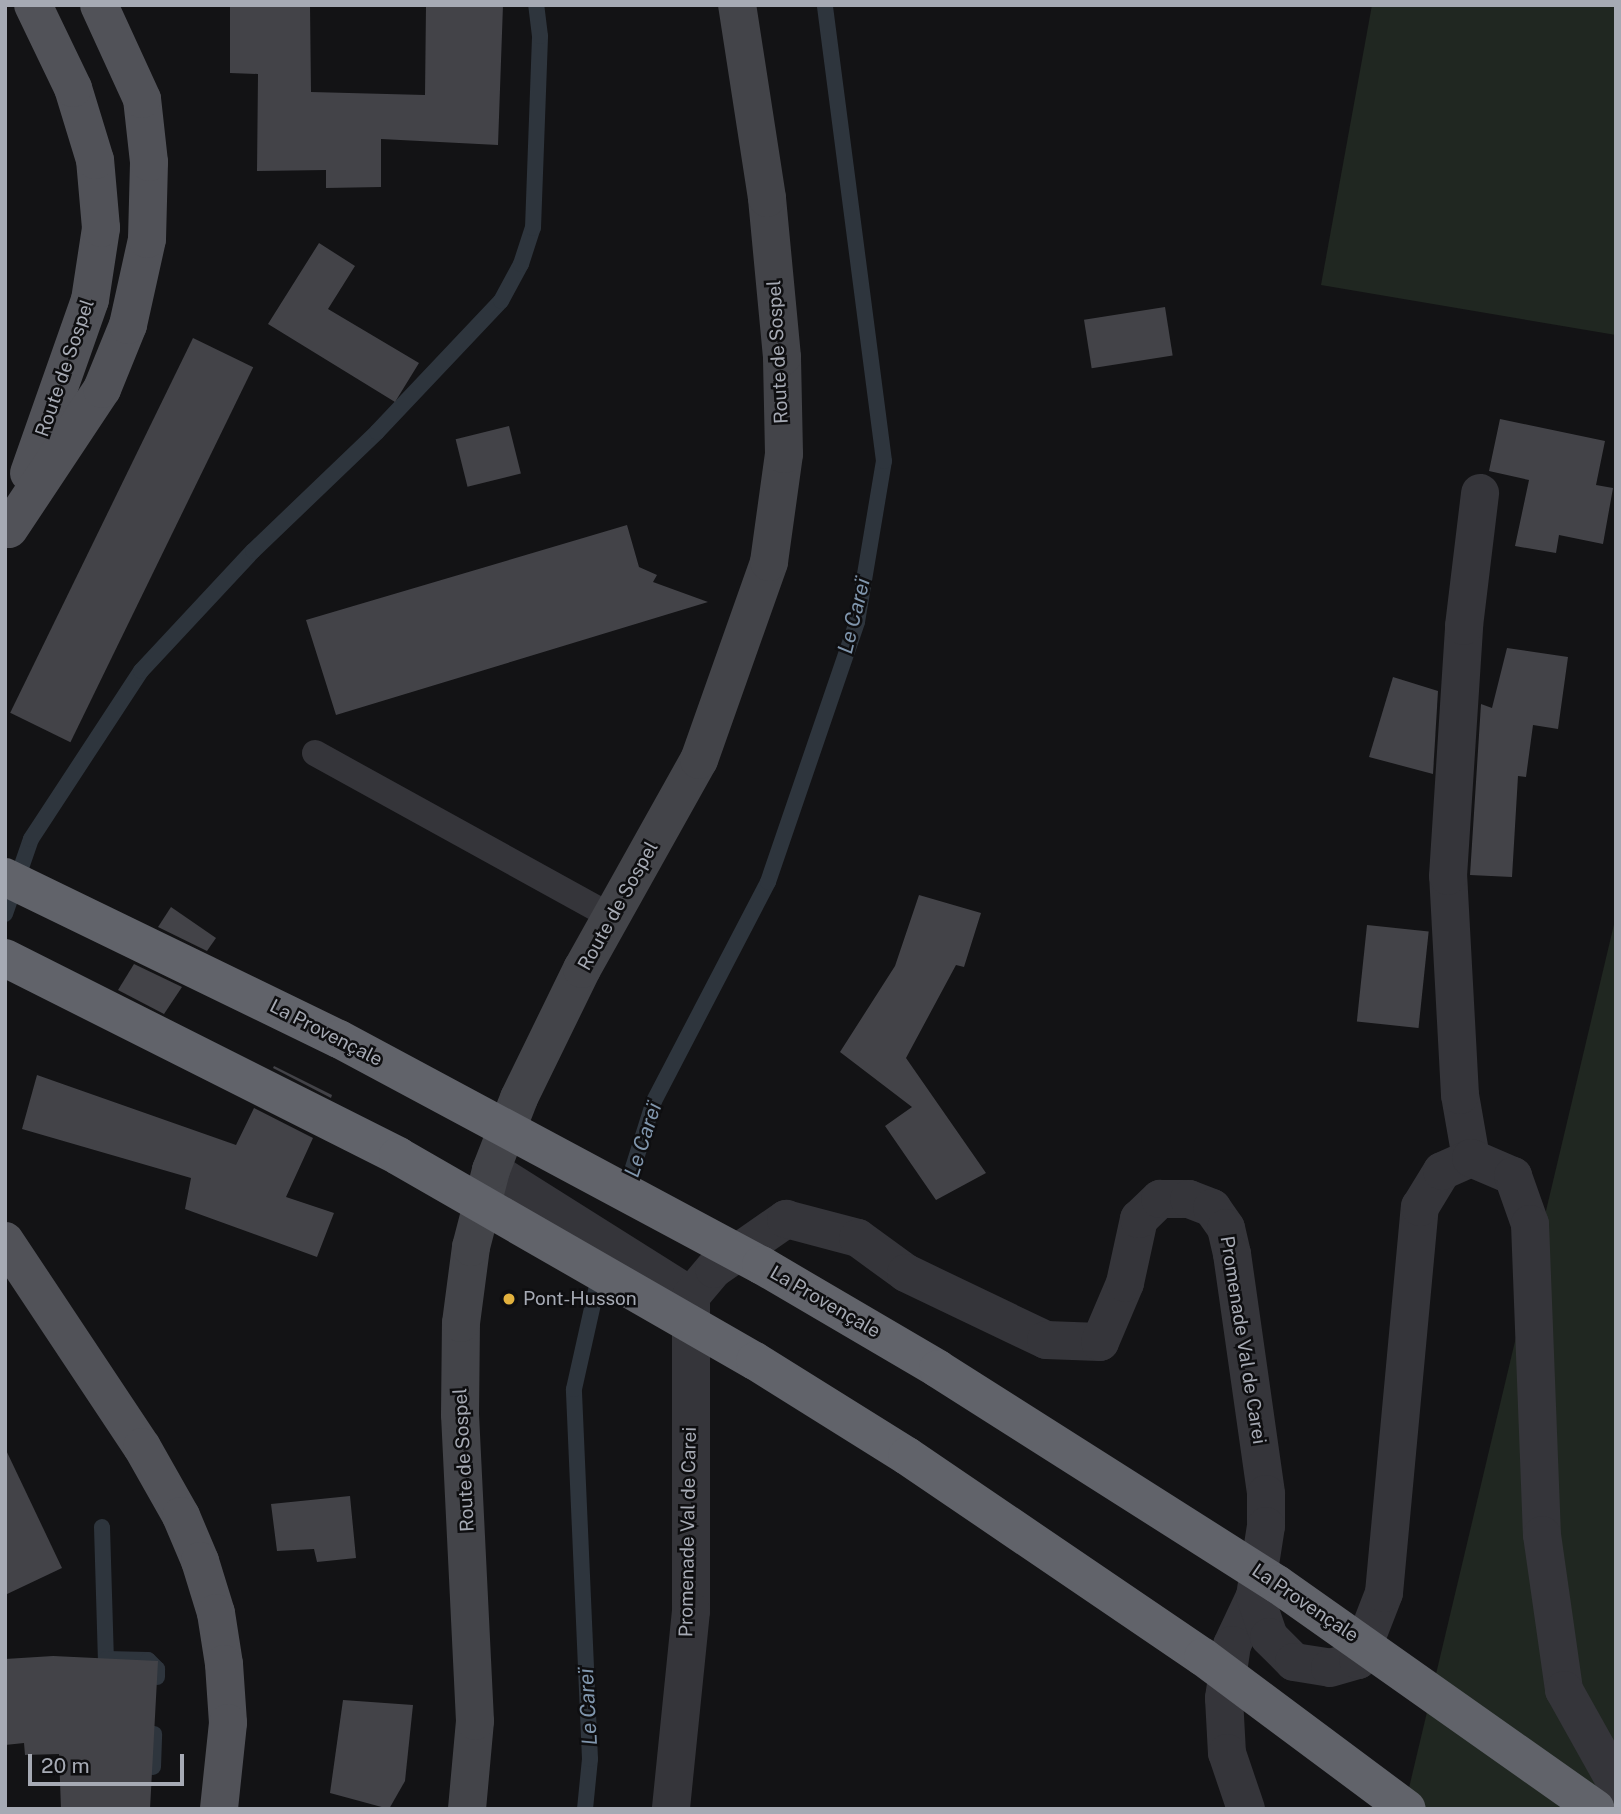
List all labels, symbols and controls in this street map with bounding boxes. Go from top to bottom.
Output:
street label: Route de Sospel [763,279,793,425]
street label: Route de Sospel [31,296,99,440]
water label: Le Careï [832,576,876,656]
street label: Route de Sospel [573,837,663,975]
street label: La Provençale [266,995,386,1071]
water label: Le Careï [619,1099,667,1181]
street label: Promenade Val de Carei [1215,1234,1271,1446]
street label: La Provençale [766,1261,884,1343]
place label: Pont-Husson [523,1288,637,1310]
marker: Pont-Husson [501,1291,517,1307]
street label: Route de Sospel [449,1387,479,1533]
street label: Promenade Val de Carei [675,1426,701,1638]
street label: La Provençale [1247,1559,1363,1647]
water label: Le Careï [573,1668,603,1746]
scale bar [32,1741,187,1785]
text: 20 m [41,1753,90,1778]

